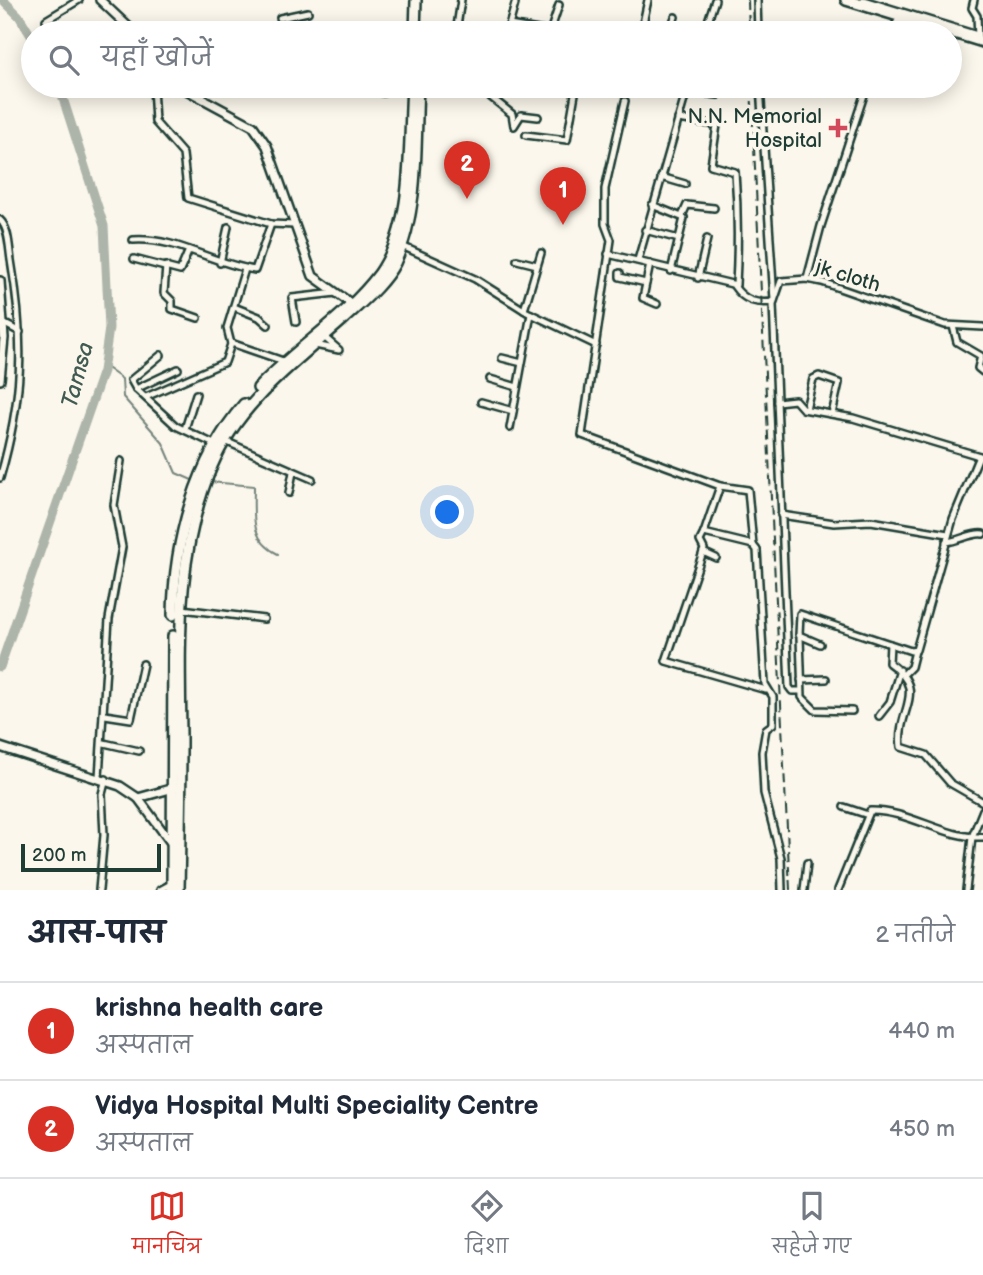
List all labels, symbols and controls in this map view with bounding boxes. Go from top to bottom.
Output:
search box [21,21,962,98]
icon: search [45,41,83,79]
text: यहाँ खोजें [101,43,213,74]
place label: N.N. Memorial Hospital [688,104,822,153]
marker: N.N. Memorial Hospital [828,118,848,138]
pin: 2 [444,141,490,199]
pin: 1 [540,167,586,225]
street label: jk cloth [812,254,883,298]
water label: Tamsa [56,339,100,411]
your location [430,495,464,529]
scale bar [21,841,161,873]
text: 200 m [32,844,86,867]
text: आस-पास [28,916,165,952]
text: 2 नतीजे [876,921,955,949]
text: krishna health care [95,993,323,1024]
text: 1 [46,1017,56,1045]
text: 440 m [888,1017,955,1045]
text: अस्पताल [95,1032,193,1060]
text: Vidya Hospital Multi Speciality Centre [95,1091,539,1122]
text: 2 [44,1115,58,1143]
text: 450 m [889,1115,955,1143]
text: अस्पताल [95,1130,193,1158]
tab: मानचित्र [132,1187,202,1267]
tab: दिशा [465,1187,508,1267]
tab: सहेजे गए [772,1187,851,1267]

